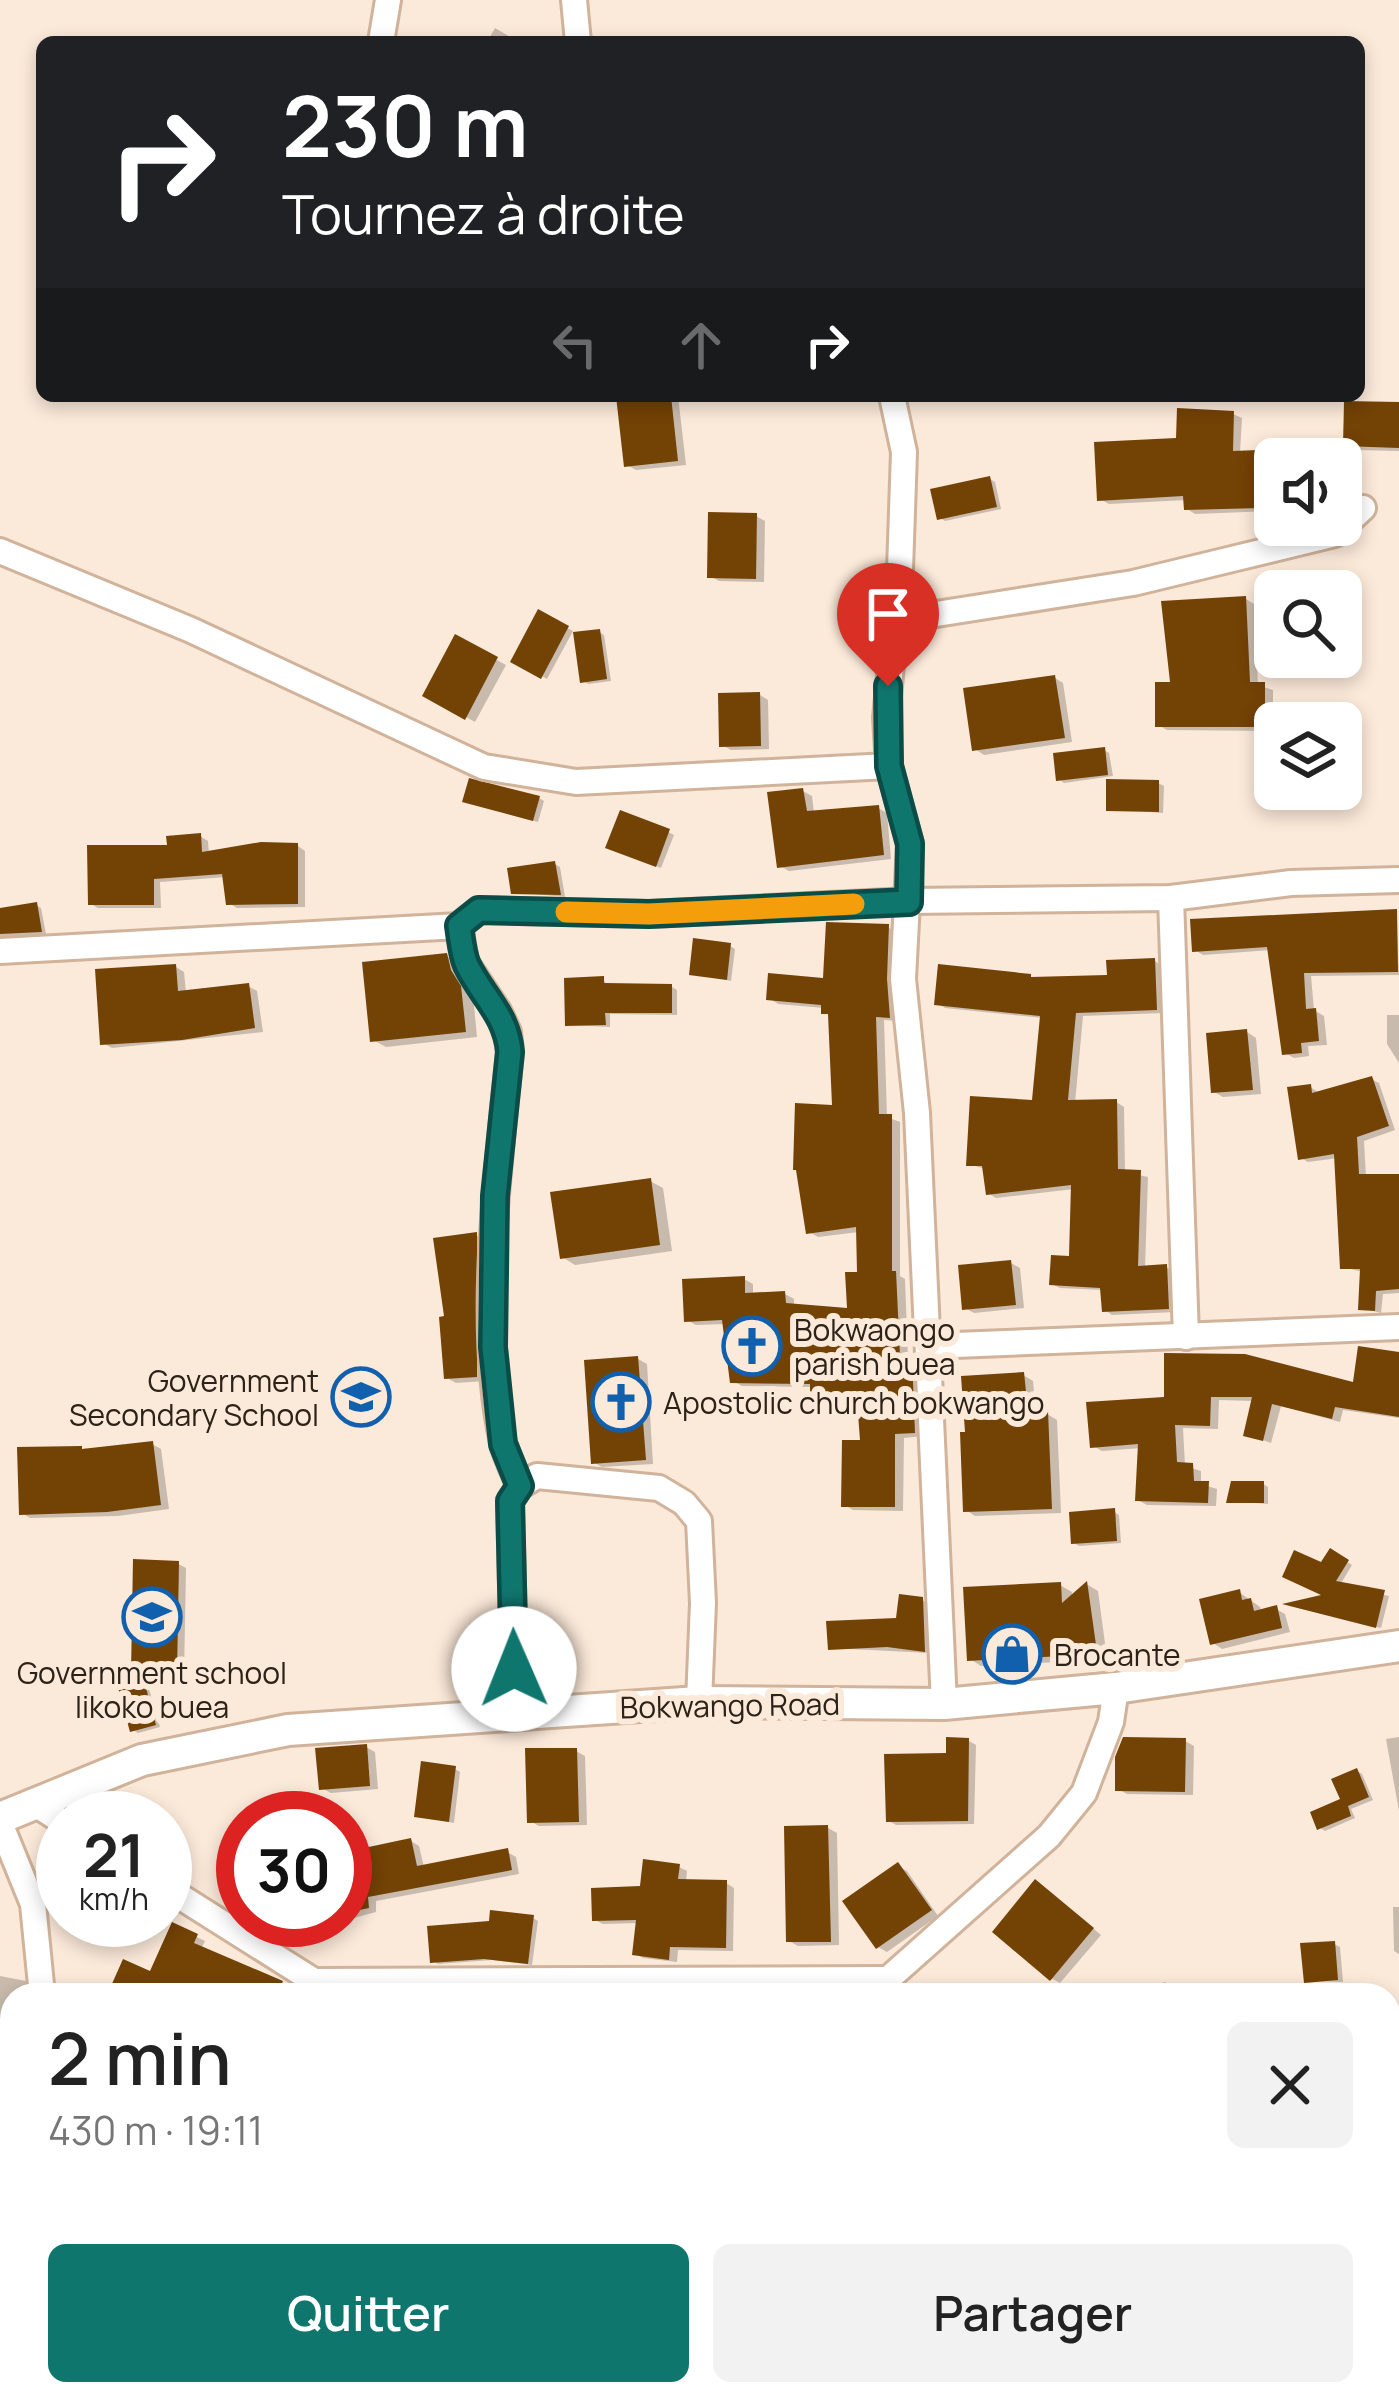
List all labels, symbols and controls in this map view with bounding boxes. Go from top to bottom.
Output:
text: 230 m [282,67,528,182]
icon: right [84,84,240,240]
text: Tournez à droite [282,176,685,250]
icon: left [542,312,608,378]
icon: ahead [668,312,734,378]
icon: right [794,312,860,378]
map controls [1254,438,1362,810]
button: sound [1254,438,1362,546]
pin [837,563,939,686]
button: search [1254,570,1362,678]
icon: arrive [855,581,921,647]
button: layers [1254,702,1362,810]
place label: Bokwaongo parish buea [794,1309,955,1384]
church icon: Bokwaongo parish buea [721,1315,783,1377]
place label: Government Secondary School [69,1360,319,1435]
school or university icon: Government Secondary School [330,1366,392,1428]
church icon: Apostolic church bokwango [590,1371,652,1433]
place label: Apostolic church bokwango [663,1382,1045,1423]
school or university icon: Government school likoko buea [121,1586,183,1648]
position arrow [451,1606,577,1732]
shop icon: Brocante [981,1623,1043,1685]
place label: Brocante [1054,1634,1181,1675]
place label: Government school likoko buea [17,1652,287,1727]
street label: Bokwango Road [620,1683,840,1727]
speed limit sign: 30 [216,1791,372,1947]
text: 21 [83,1813,145,1895]
text: km/h [79,1878,149,1919]
text: 2 min [48,2008,232,2107]
button: close [1227,2022,1353,2148]
text: 430 m · 19:11 [48,2103,263,2157]
button: Quitter [48,2244,689,2382]
button: Partager [713,2244,1353,2382]

